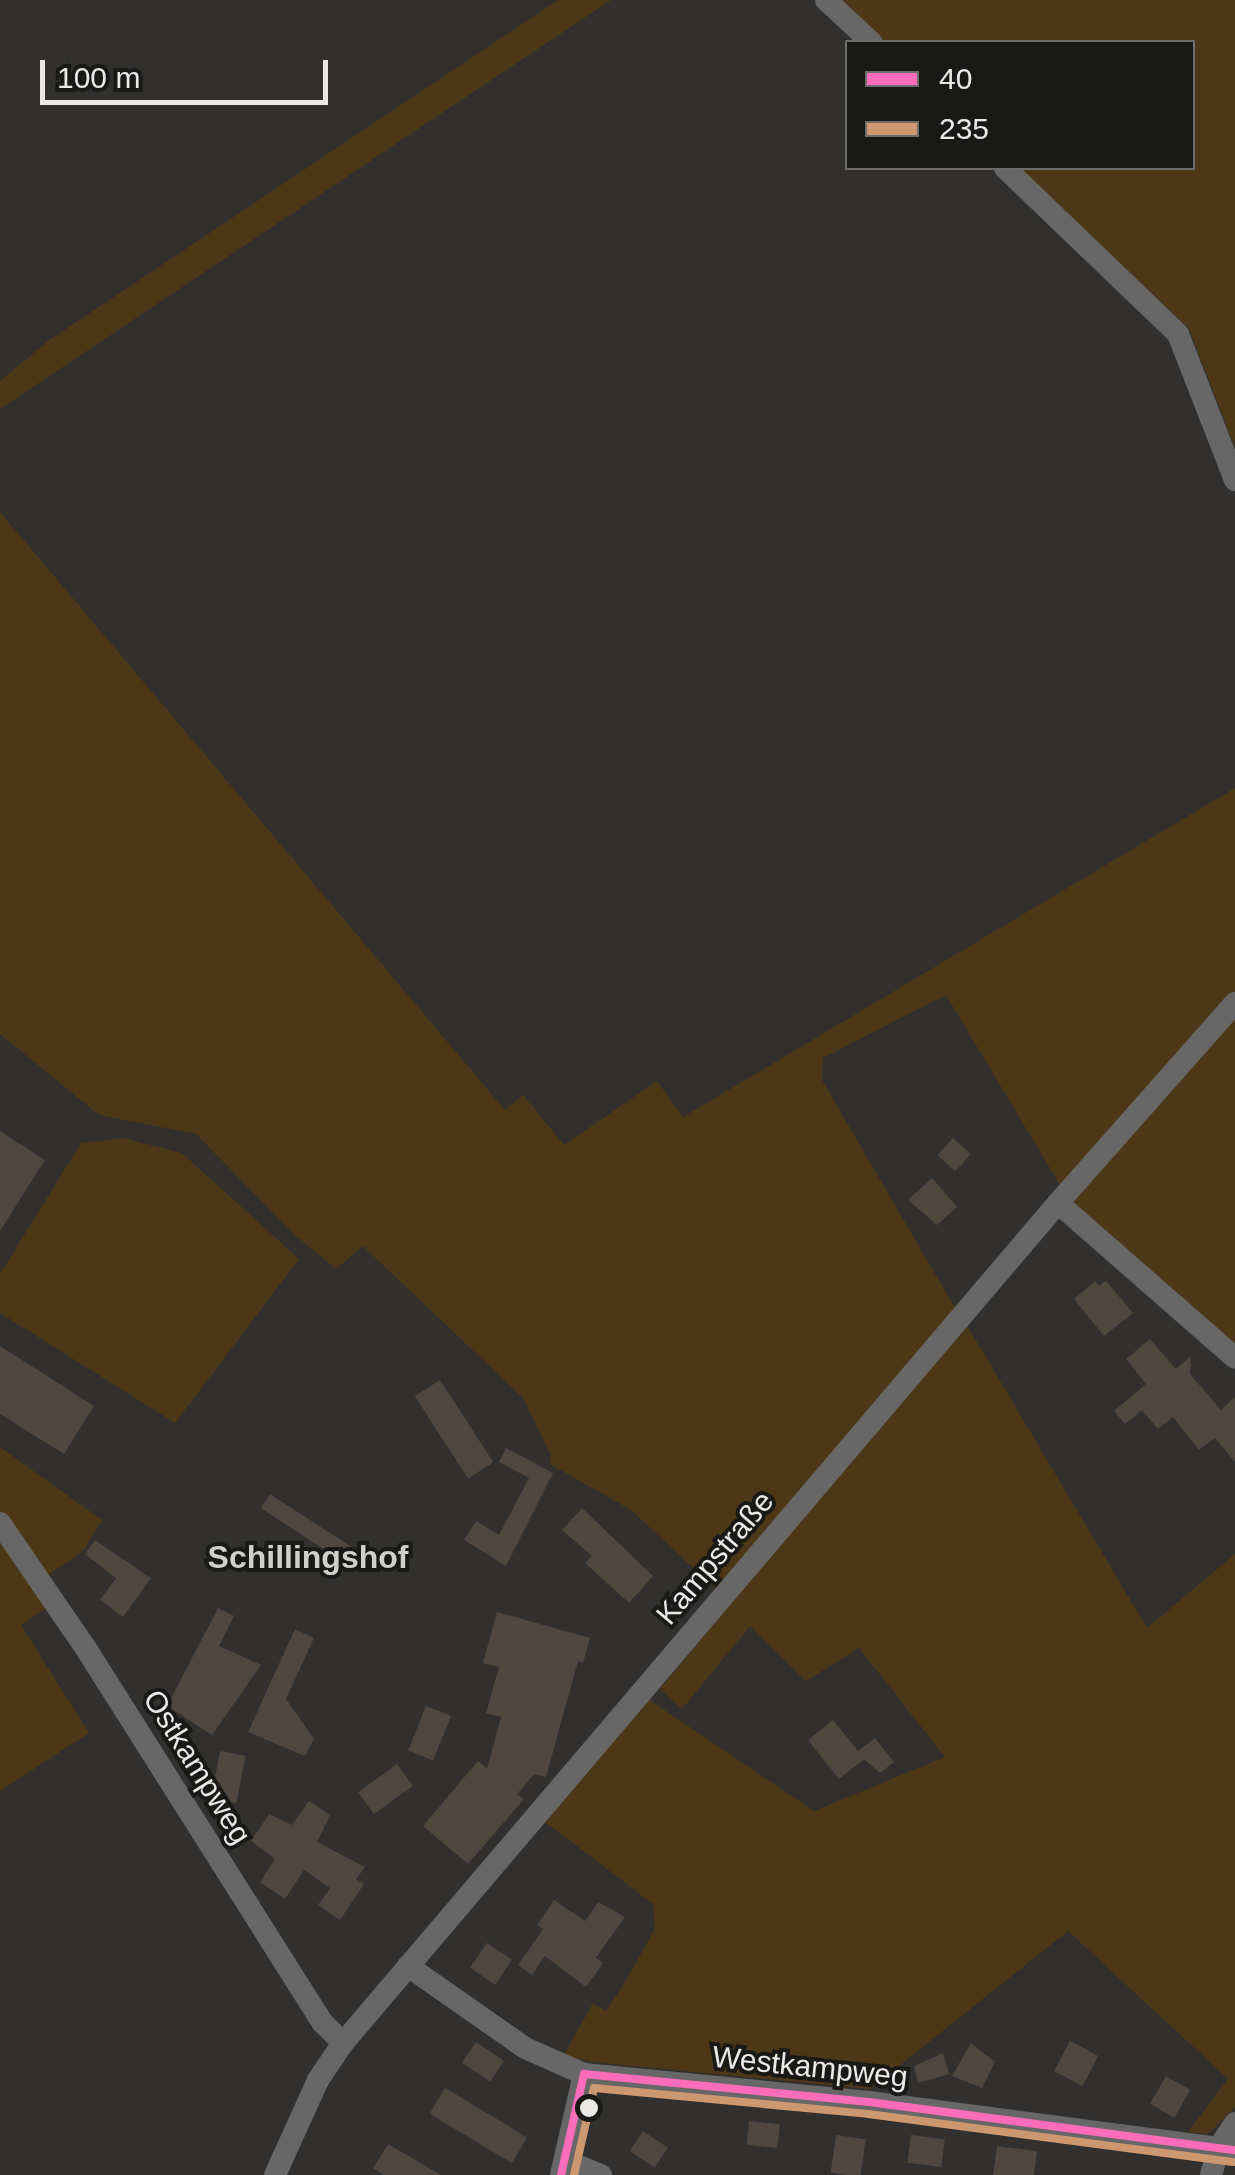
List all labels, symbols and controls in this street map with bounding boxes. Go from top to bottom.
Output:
scale bar [45,40,332,102]
legend [845,40,1195,170]
text: 100 m [57,61,140,94]
text: 40 [939,62,972,95]
text: 235 [939,112,989,145]
street label: Kampstraße [649,1484,781,1632]
district label: Schillingshof [208,1538,408,1576]
street label: Ostkampweg [135,1683,259,1851]
street label: Westkampweg [711,2039,909,2095]
unlabelled marker [579,2098,599,2118]

